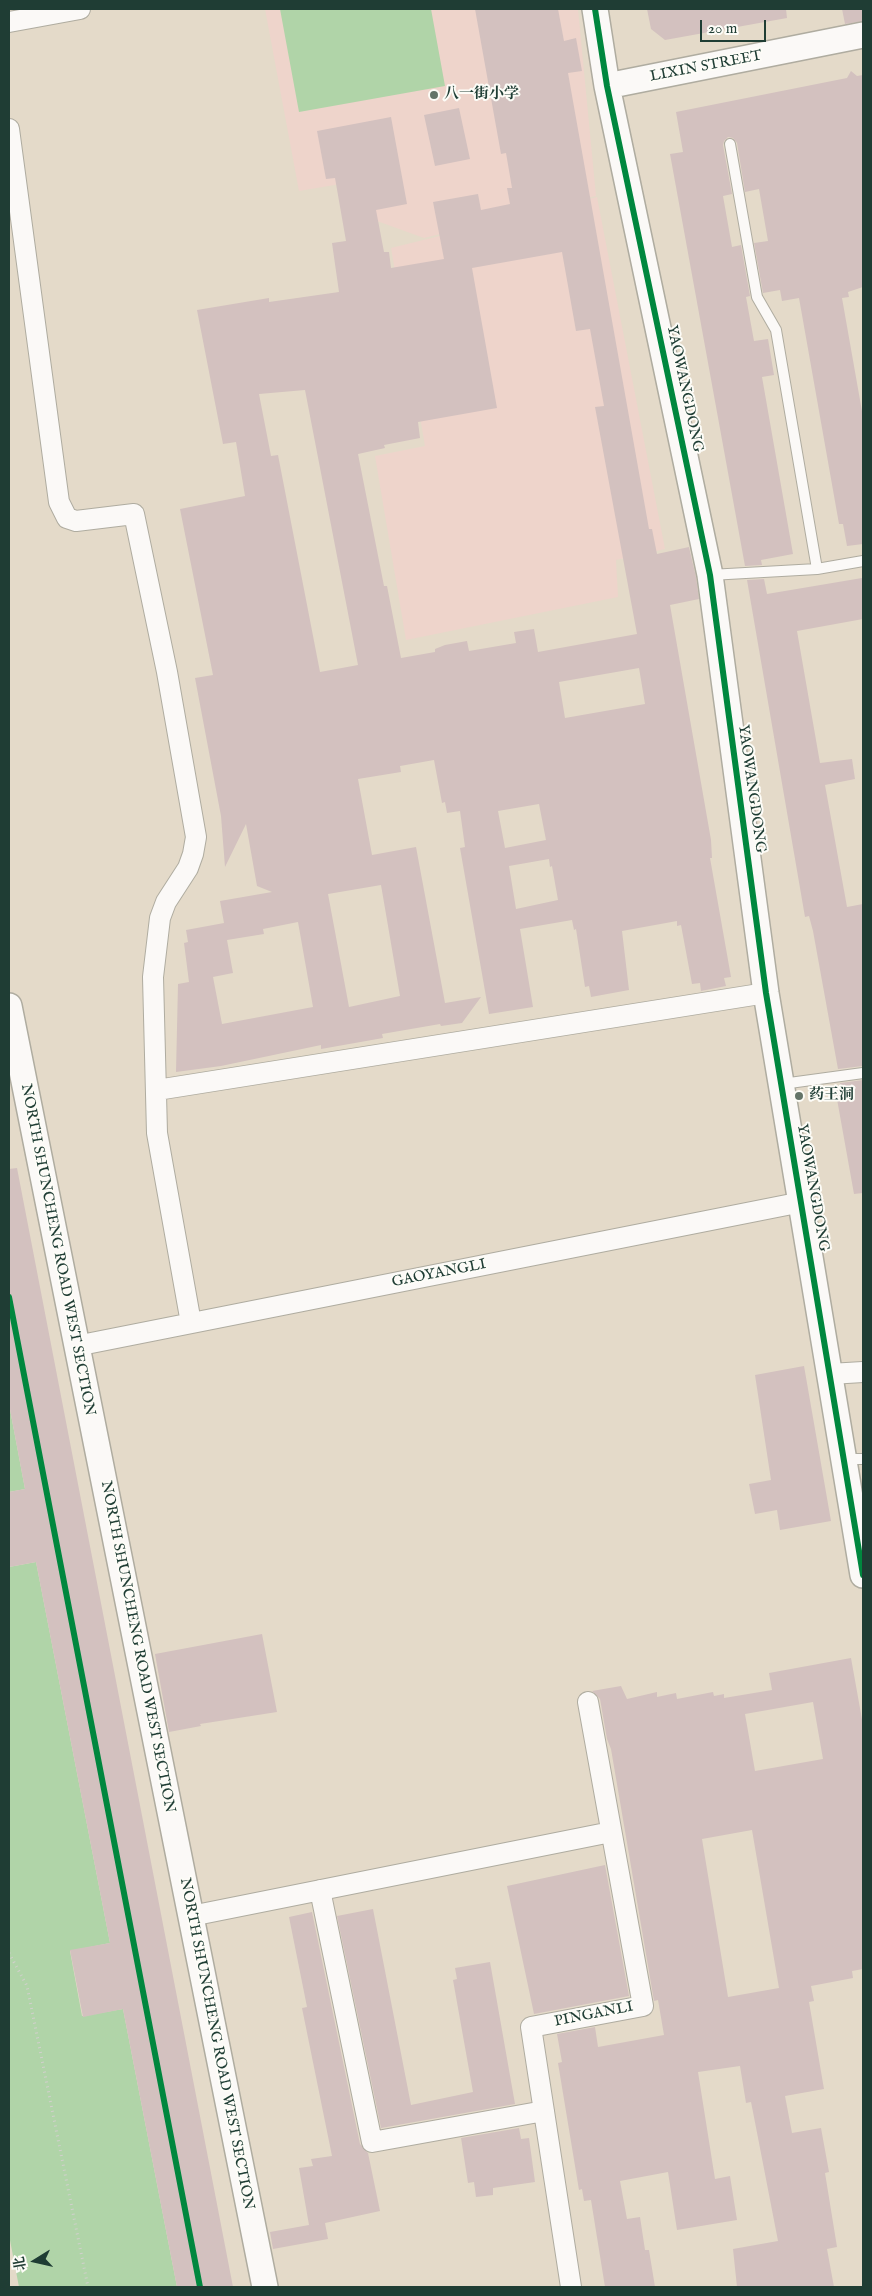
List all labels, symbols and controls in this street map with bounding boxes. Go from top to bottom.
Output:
scale bar [702,10,768,42]
text: 20 m [708,19,737,38]
street label: LIXIN STREET [649,47,763,87]
place label: 八一街小学 [444,86,519,104]
marker: 八一街小学 [428,89,440,101]
street label: YAOWANGDONG [662,324,706,454]
street label: YAOWANGDONG [733,724,769,854]
street label: NORTH SHUNCHENG ROAD WEST SECTION [16,1083,98,1417]
place label: 药王洞 [809,1087,854,1105]
marker: 药王洞 [793,1090,805,1102]
street label: YAOWANGDONG [792,1123,832,1253]
street label: GAOYANGLI [390,1256,488,1292]
street label: NORTH SHUNCHENG ROAD WEST SECTION [96,1480,178,1814]
street label: NORTH SHUNCHENG ROAD WEST SECTION [175,1877,257,2211]
street label: PINGANLI [553,1999,635,2031]
north arrow [10,2236,60,2286]
text: 北 [10,2255,30,2272]

